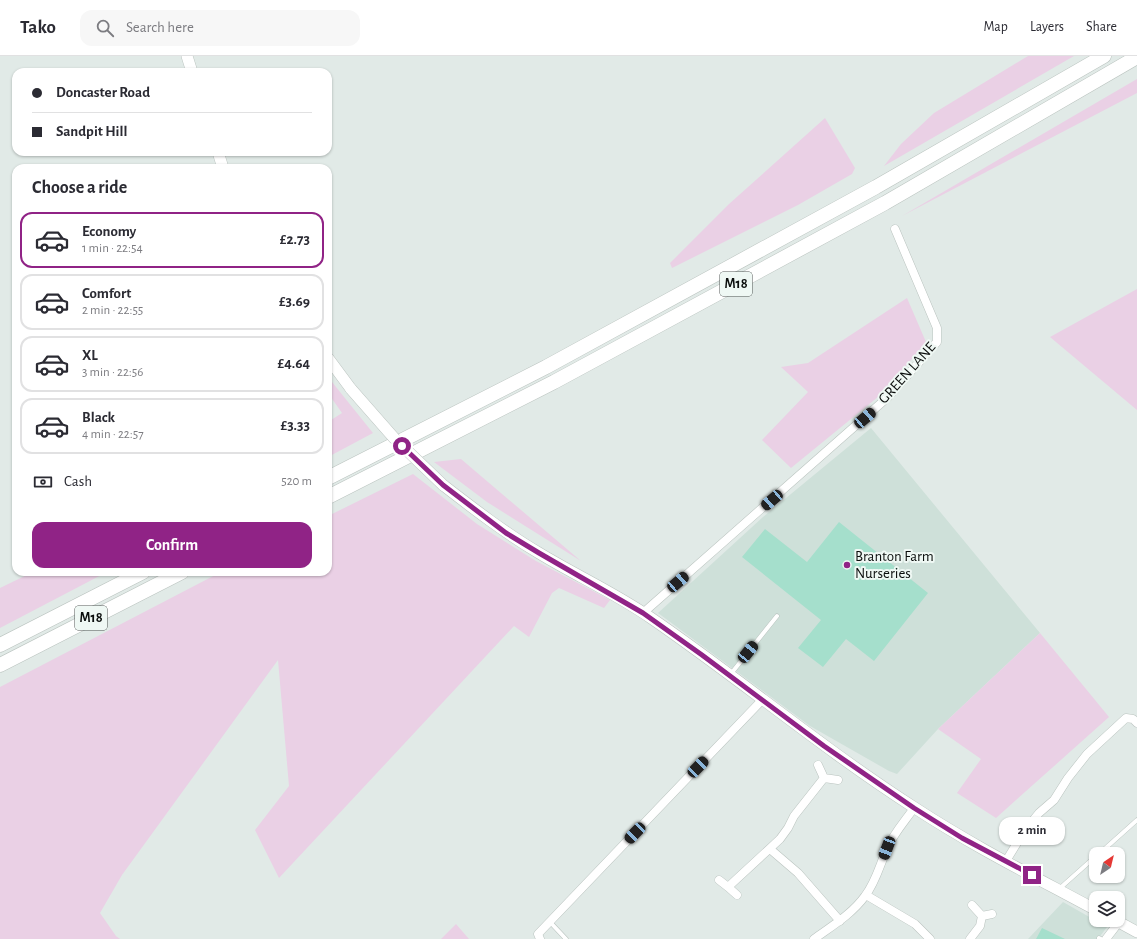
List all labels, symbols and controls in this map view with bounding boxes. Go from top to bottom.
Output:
search box [80,10,360,46]
icon: search [94,17,116,39]
text: Tako [20,18,56,37]
text: Search here [126,20,194,35]
text: Map [983,20,1008,34]
text: Layers [1030,20,1064,34]
text: Share [1086,20,1117,34]
text: Doncaster Road [56,85,150,100]
text: Sandpit Hill [56,124,127,139]
text: Choose a ride [32,179,127,197]
icon: car [34,222,70,258]
text: Economy [82,224,136,239]
text: £2.73 [280,232,310,247]
text: 1 min · 22:54 [82,242,143,255]
road number: M18 [720,272,752,296]
icon: car [34,284,70,320]
text: Comfort [82,286,131,301]
text: £3.69 [279,294,310,309]
text: 2 min · 22:55 [82,304,143,317]
street label: GREEN LANE [876,339,938,407]
icon: car [34,346,70,382]
text: XL [82,348,98,363]
text: £4.64 [278,356,310,371]
text: 3 min · 22:56 [82,366,143,379]
car [852,406,878,430]
icon: car [34,408,70,444]
text: Black [82,410,115,425]
text: £3.33 [280,418,310,433]
text: 4 min · 22:57 [82,428,144,441]
route start [393,437,411,455]
icon: cash [32,471,54,493]
text: Cash [64,474,92,489]
text: 520 m [281,475,312,488]
car [759,488,785,512]
button: Confirm [32,522,312,568]
place label: Branton Farm Nurseries [855,549,934,581]
marker: Branton Farm Nurseries [842,560,852,570]
car [665,570,691,594]
road number: M18 [75,606,107,630]
car [736,639,760,665]
car [685,754,711,780]
callout: 2 min [999,817,1065,845]
car [622,820,648,846]
text: 2 min [1018,824,1046,837]
car [877,835,897,861]
north arrow [1089,847,1125,883]
map controls [1089,847,1125,927]
route end [1023,866,1041,884]
button: layers [1089,891,1125,927]

